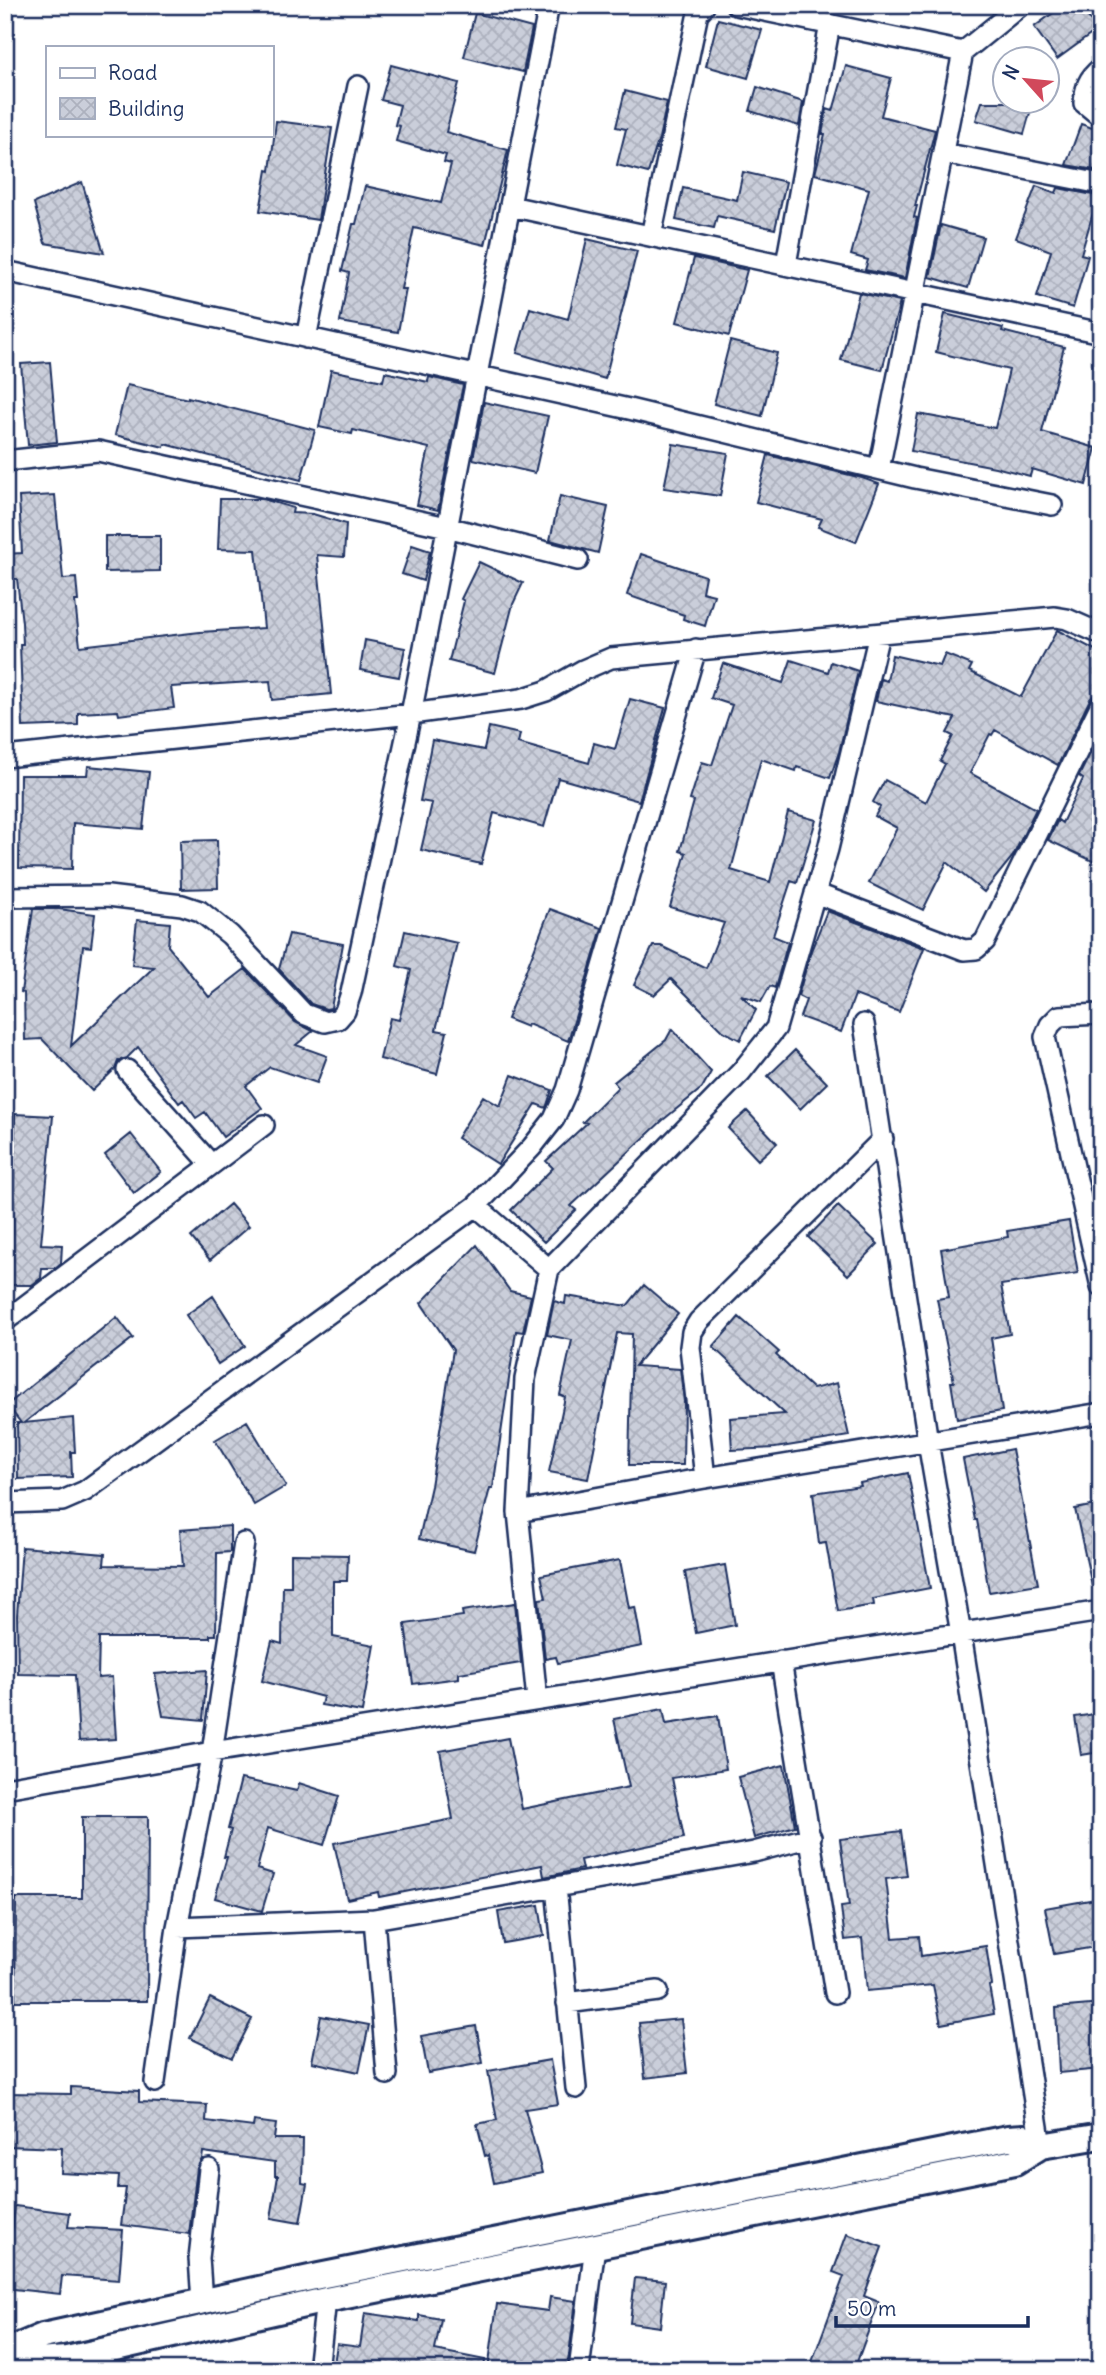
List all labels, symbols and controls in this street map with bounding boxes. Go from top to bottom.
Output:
legend [46,46,273,136]
north arrow [990,46,1060,116]
text: Road [108,59,157,86]
text: N [997,61,1025,84]
text: Building [108,95,184,122]
scale bar [836,2284,1029,2328]
text: 50 m [847,2295,896,2322]

